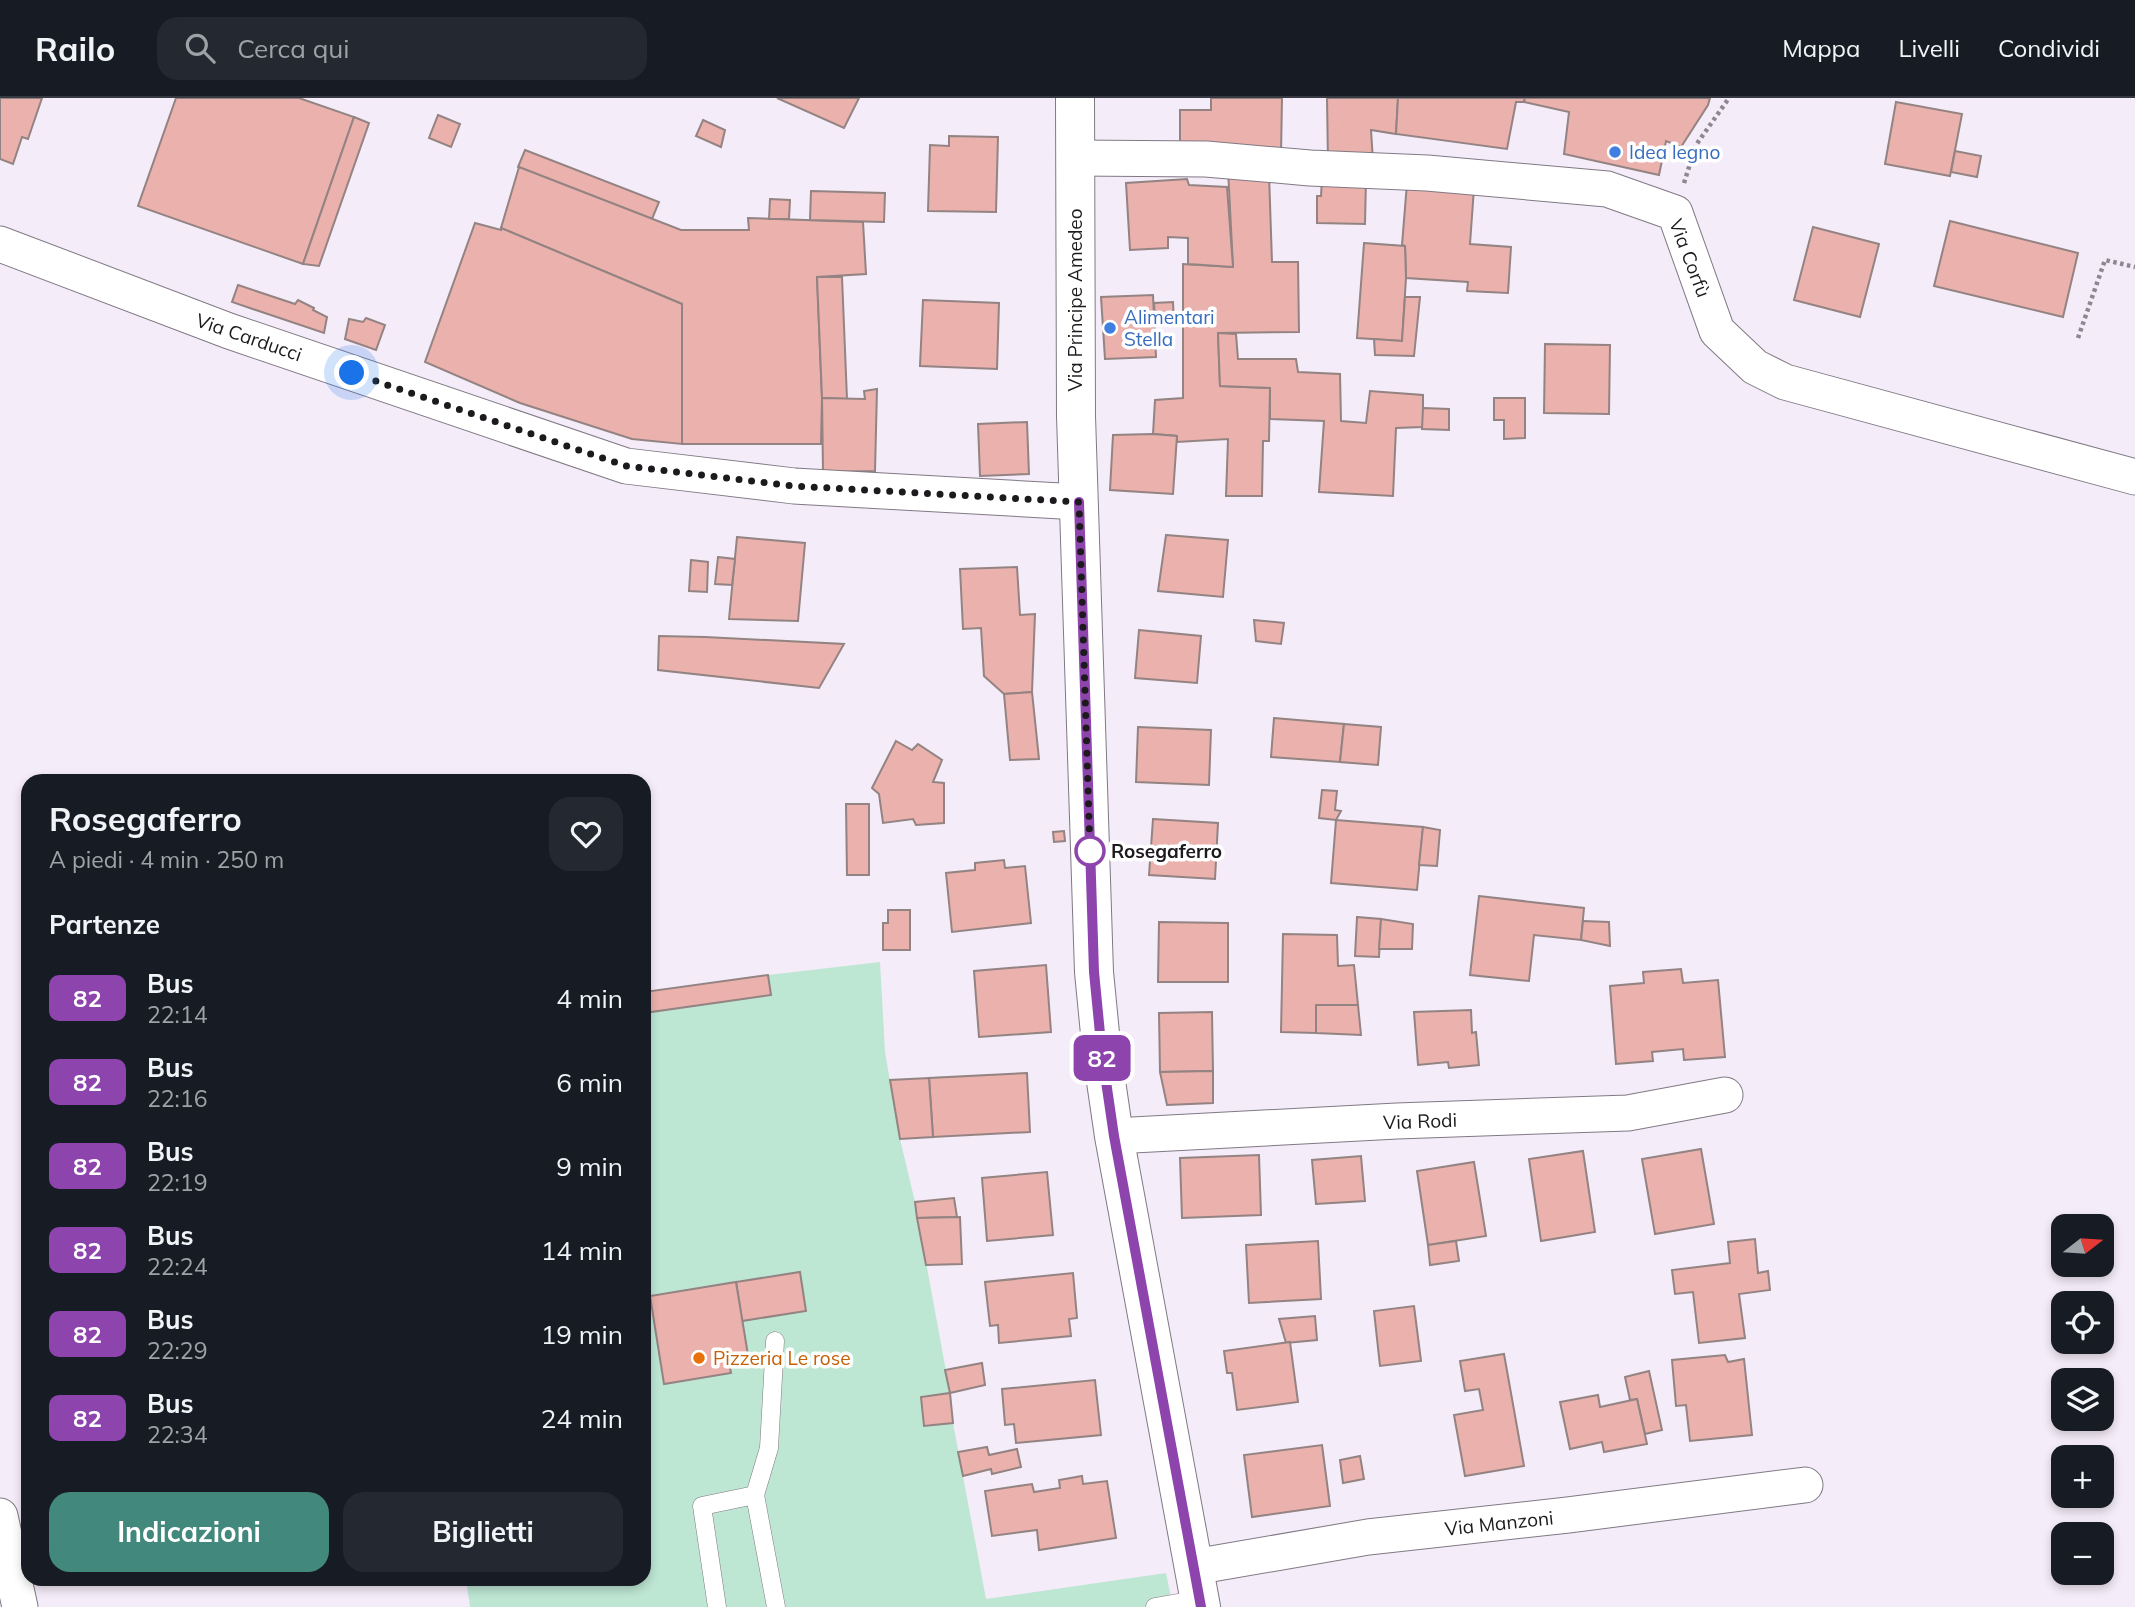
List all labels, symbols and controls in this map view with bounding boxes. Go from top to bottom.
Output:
search box [157,17,647,80]
text: Railo [35,28,115,69]
icon: search [181,29,219,67]
text: Cerca qui [237,32,349,65]
text: Mappa [1782,33,1860,63]
text: Livelli [1898,33,1960,63]
text: Condividi [1998,33,2100,63]
place label: Idea legno [1629,140,1720,164]
marker: Idea legno [1607,144,1623,160]
street label: Via Principe Amedeo [1063,208,1087,392]
street label: Via Corfù [1664,215,1716,301]
place label: Alimentari Stella [1124,305,1215,351]
street label: Via Carducci [193,308,305,366]
marker: Alimentari Stella [1102,320,1118,336]
your location [334,355,369,390]
button: heart [549,797,623,871]
text: Rosegaferro [49,798,242,839]
marker: Rosegaferro [1075,836,1105,866]
place label: Rosegaferro [1111,839,1222,863]
text: A piedi · 4 min · 250 m [49,845,284,874]
text: Partenze [49,908,160,941]
text: Bus [147,967,193,1000]
text: 4 min [556,982,623,1015]
text: 82 [73,983,102,1013]
text: 22:14 [147,1000,207,1029]
line badge: 82 [1070,1035,1134,1081]
text: 82 [1088,1043,1116,1073]
text: Bus [147,1051,193,1084]
text: 6 min [556,1066,623,1099]
text: 82 [73,1067,102,1097]
text: 22:16 [147,1084,207,1113]
street label: Via Rodi [1383,1108,1457,1134]
text: Bus [147,1135,193,1168]
text: 9 min [556,1150,623,1183]
text: 82 [73,1151,102,1181]
text: 22:19 [147,1168,207,1197]
north arrow [2051,1214,2114,1278]
map controls [2051,1214,2114,1585]
text: Bus [147,1219,193,1252]
text: 14 min [541,1234,623,1267]
text: 82 [73,1235,102,1265]
text: 22:24 [147,1252,207,1281]
button: locate [2051,1291,2114,1354]
text: Bus [147,1303,193,1336]
text: 19 min [541,1318,623,1351]
text: 82 [73,1319,102,1349]
text: 22:29 [147,1336,207,1365]
place label: Pizzeria Le rose [713,1346,850,1370]
marker: Pizzeria Le rose [691,1350,707,1366]
button: layers [2051,1368,2114,1431]
text: Bus [147,1387,193,1420]
text: 24 min [541,1402,623,1435]
text: 82 [73,1403,102,1433]
text: 22:34 [147,1420,207,1449]
button: + [2051,1445,2114,1508]
button: Indicazioni [49,1492,329,1572]
button: Biglietti [343,1492,623,1572]
street label: Via Manzoni [1443,1505,1555,1541]
button: − [2051,1522,2114,1585]

